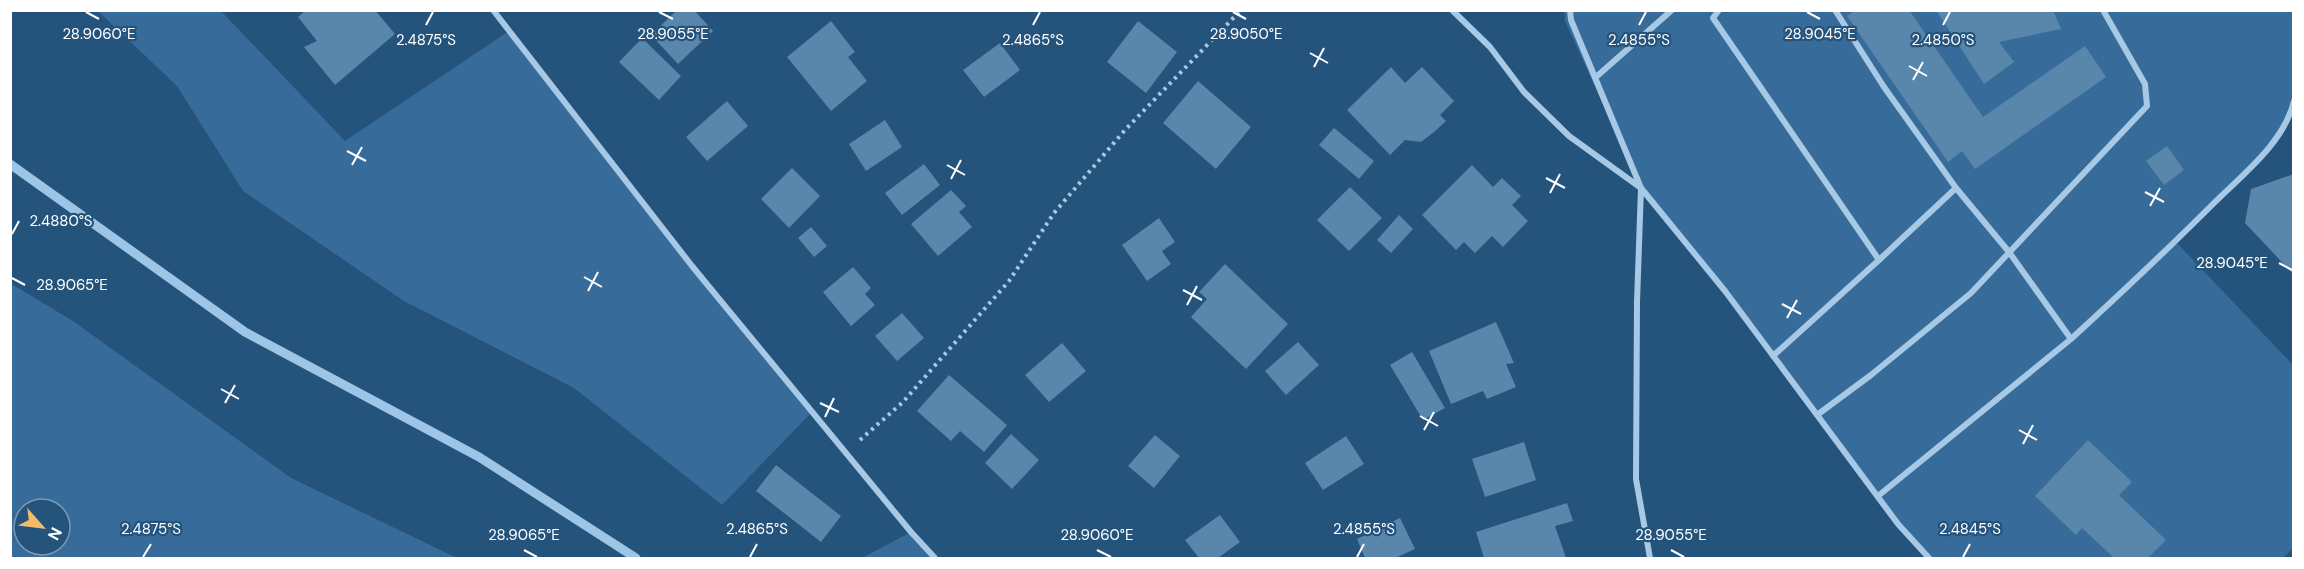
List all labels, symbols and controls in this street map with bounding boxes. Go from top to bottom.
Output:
text: 28.9060°E [62,24,136,44]
text: 28.9055°E [637,24,709,44]
text: 28.9050°E [1210,24,1282,44]
text: 28.9045°E [1784,24,1856,44]
text: 2.4875°S [396,30,456,50]
text: 2.4865°S [1002,30,1064,50]
text: 2.4855°S [1608,30,1670,50]
text: 2.4850°S [1911,30,1975,50]
text: 2.4880°S [29,211,93,231]
text: 28.9045°E [2196,253,2268,273]
text: 28.9065°E [36,275,108,295]
north arrow [12,497,72,557]
text: 2.4875°S [121,519,181,539]
text: 2.4865°S [726,519,788,539]
text: 2.4855°S [1333,519,1395,539]
text: 2.4845°S [1939,519,2001,539]
text: N [43,524,67,544]
text: 28.9065°E [488,525,560,545]
text: 28.9060°E [1060,525,1134,545]
text: 28.9055°E [1635,525,1707,545]

